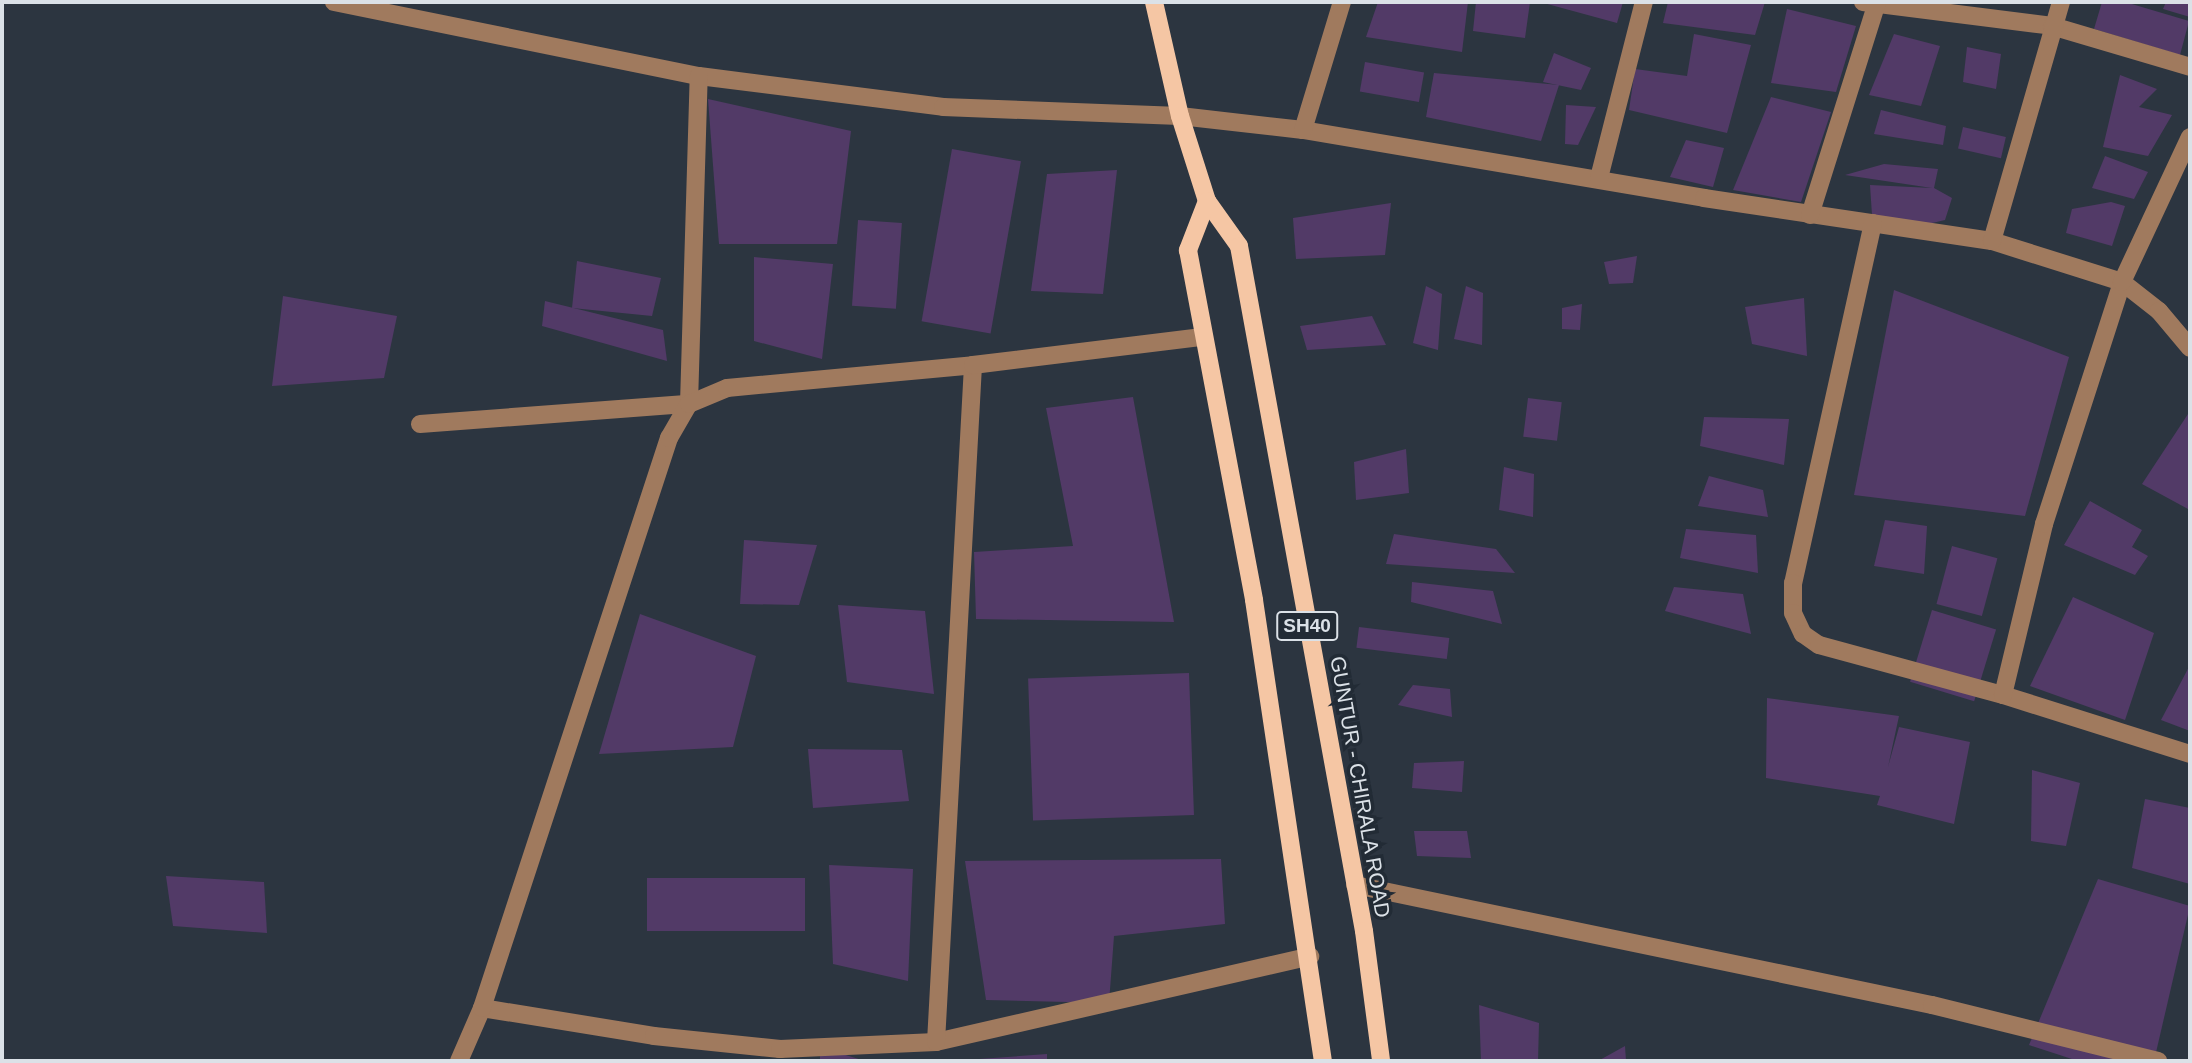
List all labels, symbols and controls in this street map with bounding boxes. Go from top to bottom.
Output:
road number: SH40 [1276,610,1338,642]
street label: GUNTUR - CHIRALA ROAD [1324,654,1396,920]

